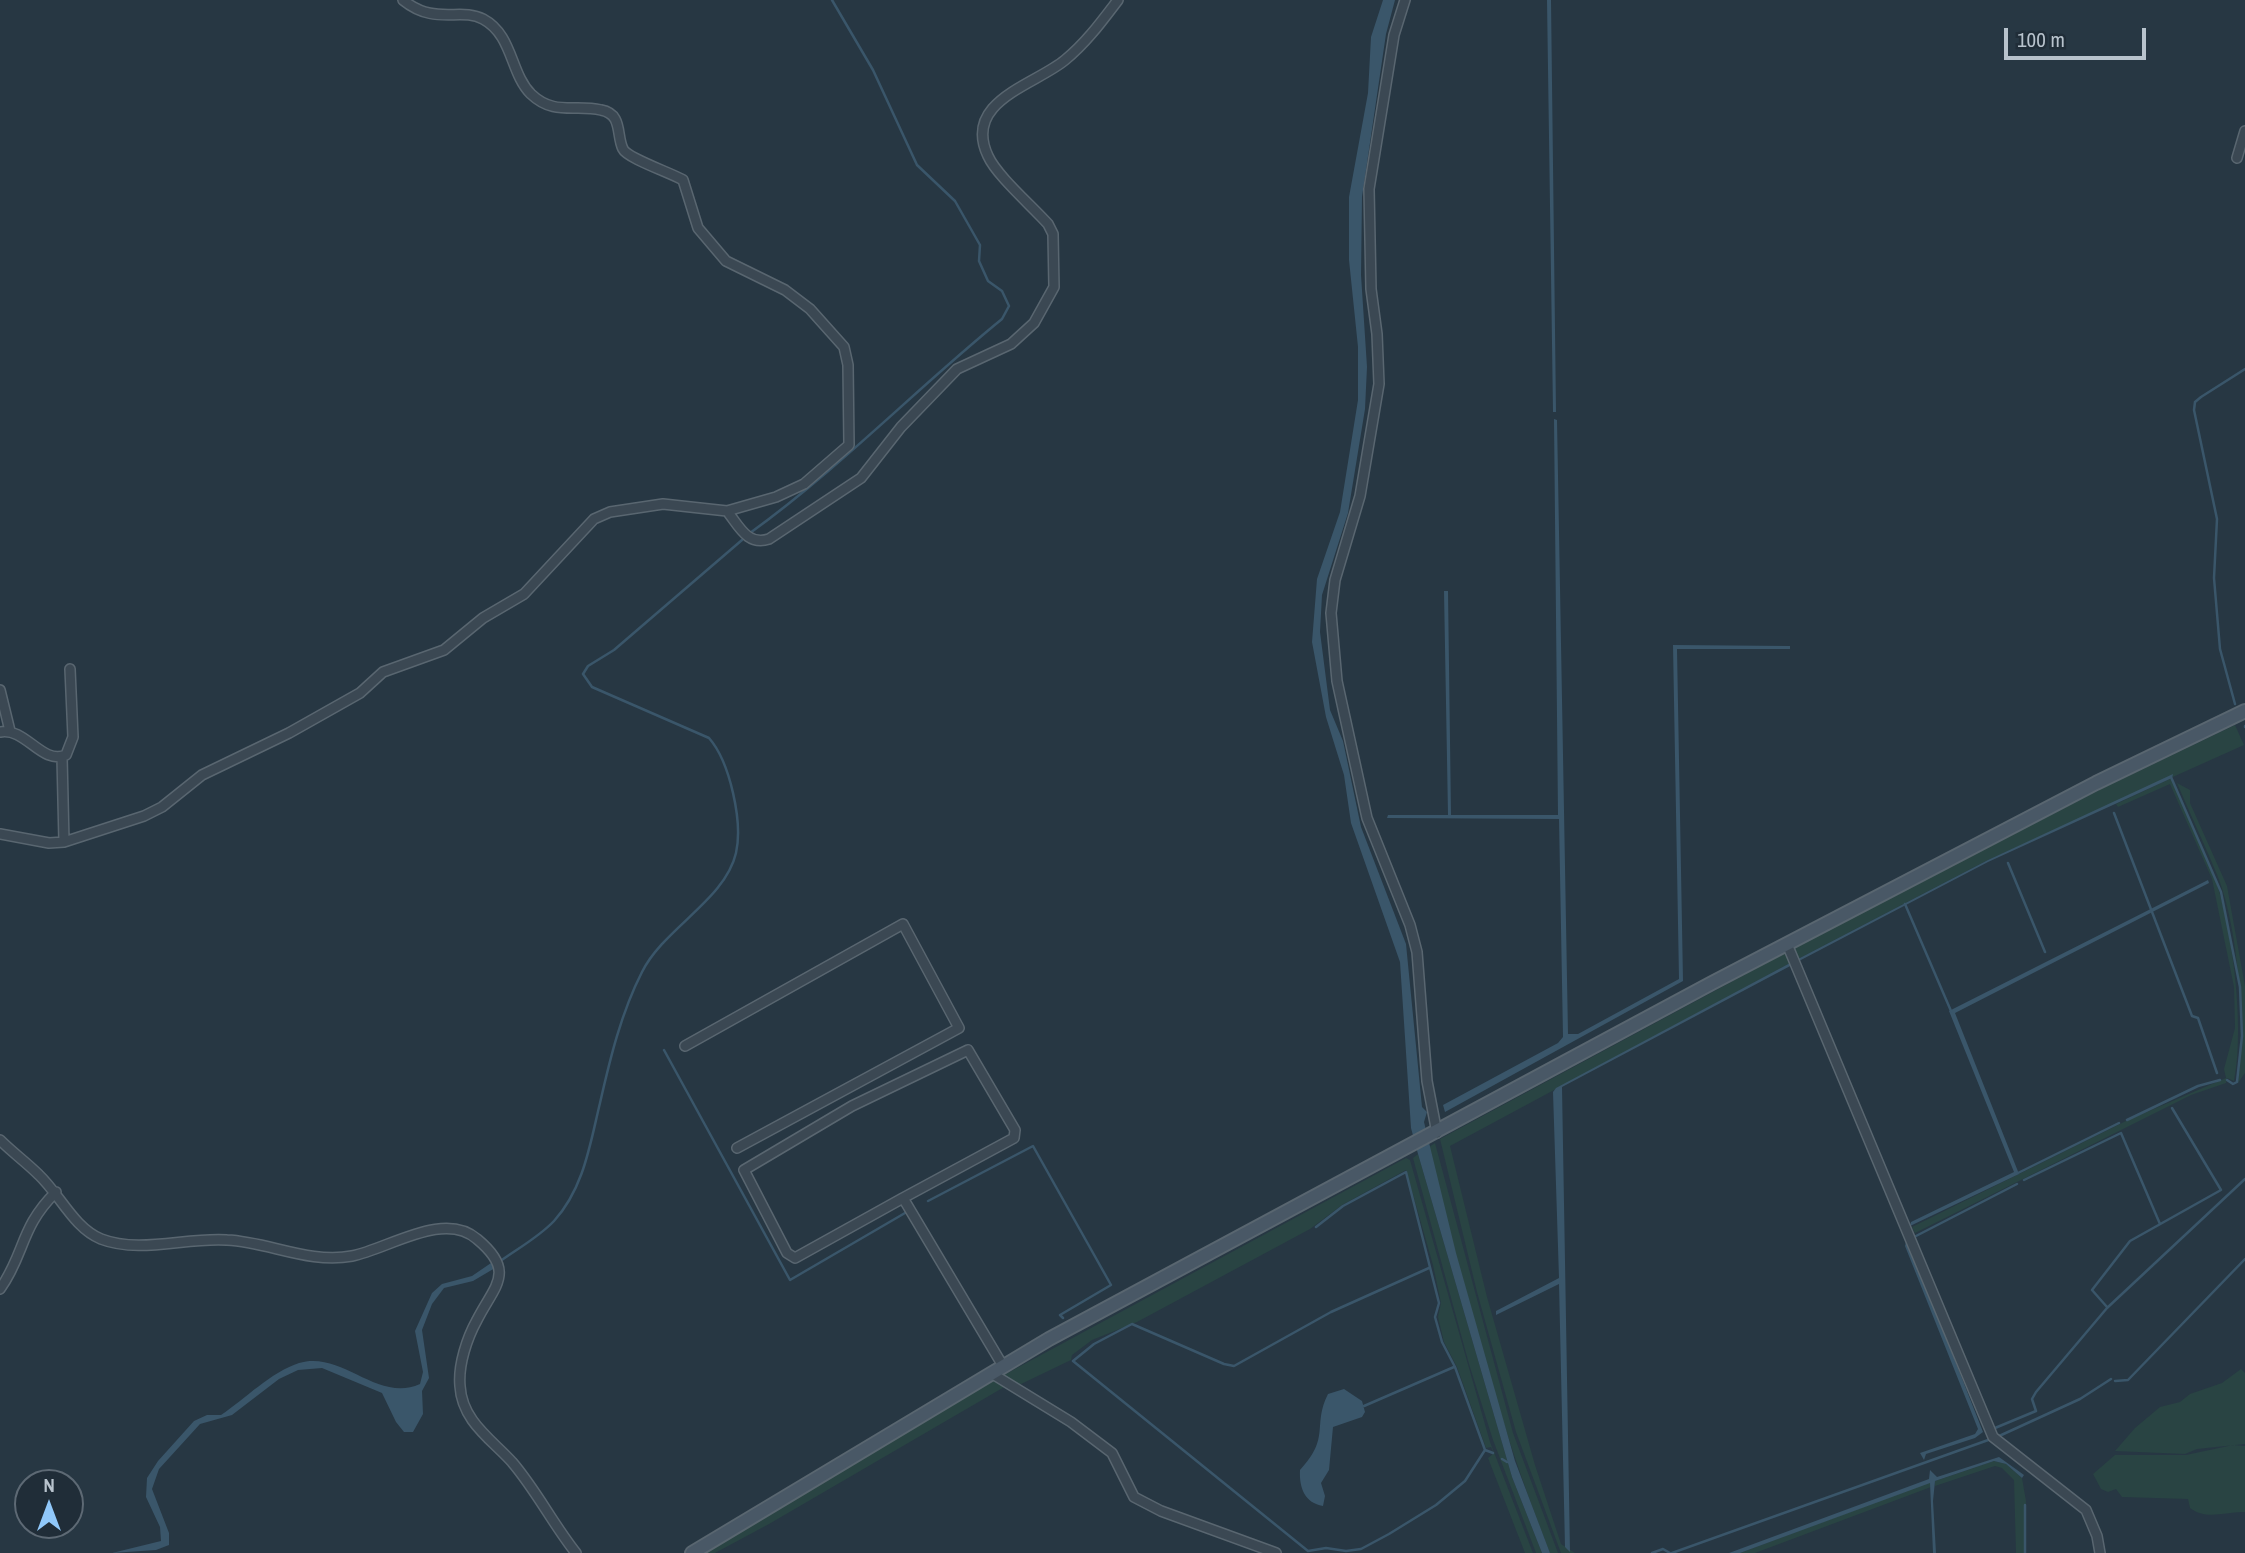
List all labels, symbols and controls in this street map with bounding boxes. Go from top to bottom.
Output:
scale bar [2007,14,2149,58]
text: 100 m [2017,25,2065,54]
north arrow [14,1469,84,1539]
text: N [43,1472,55,1498]

